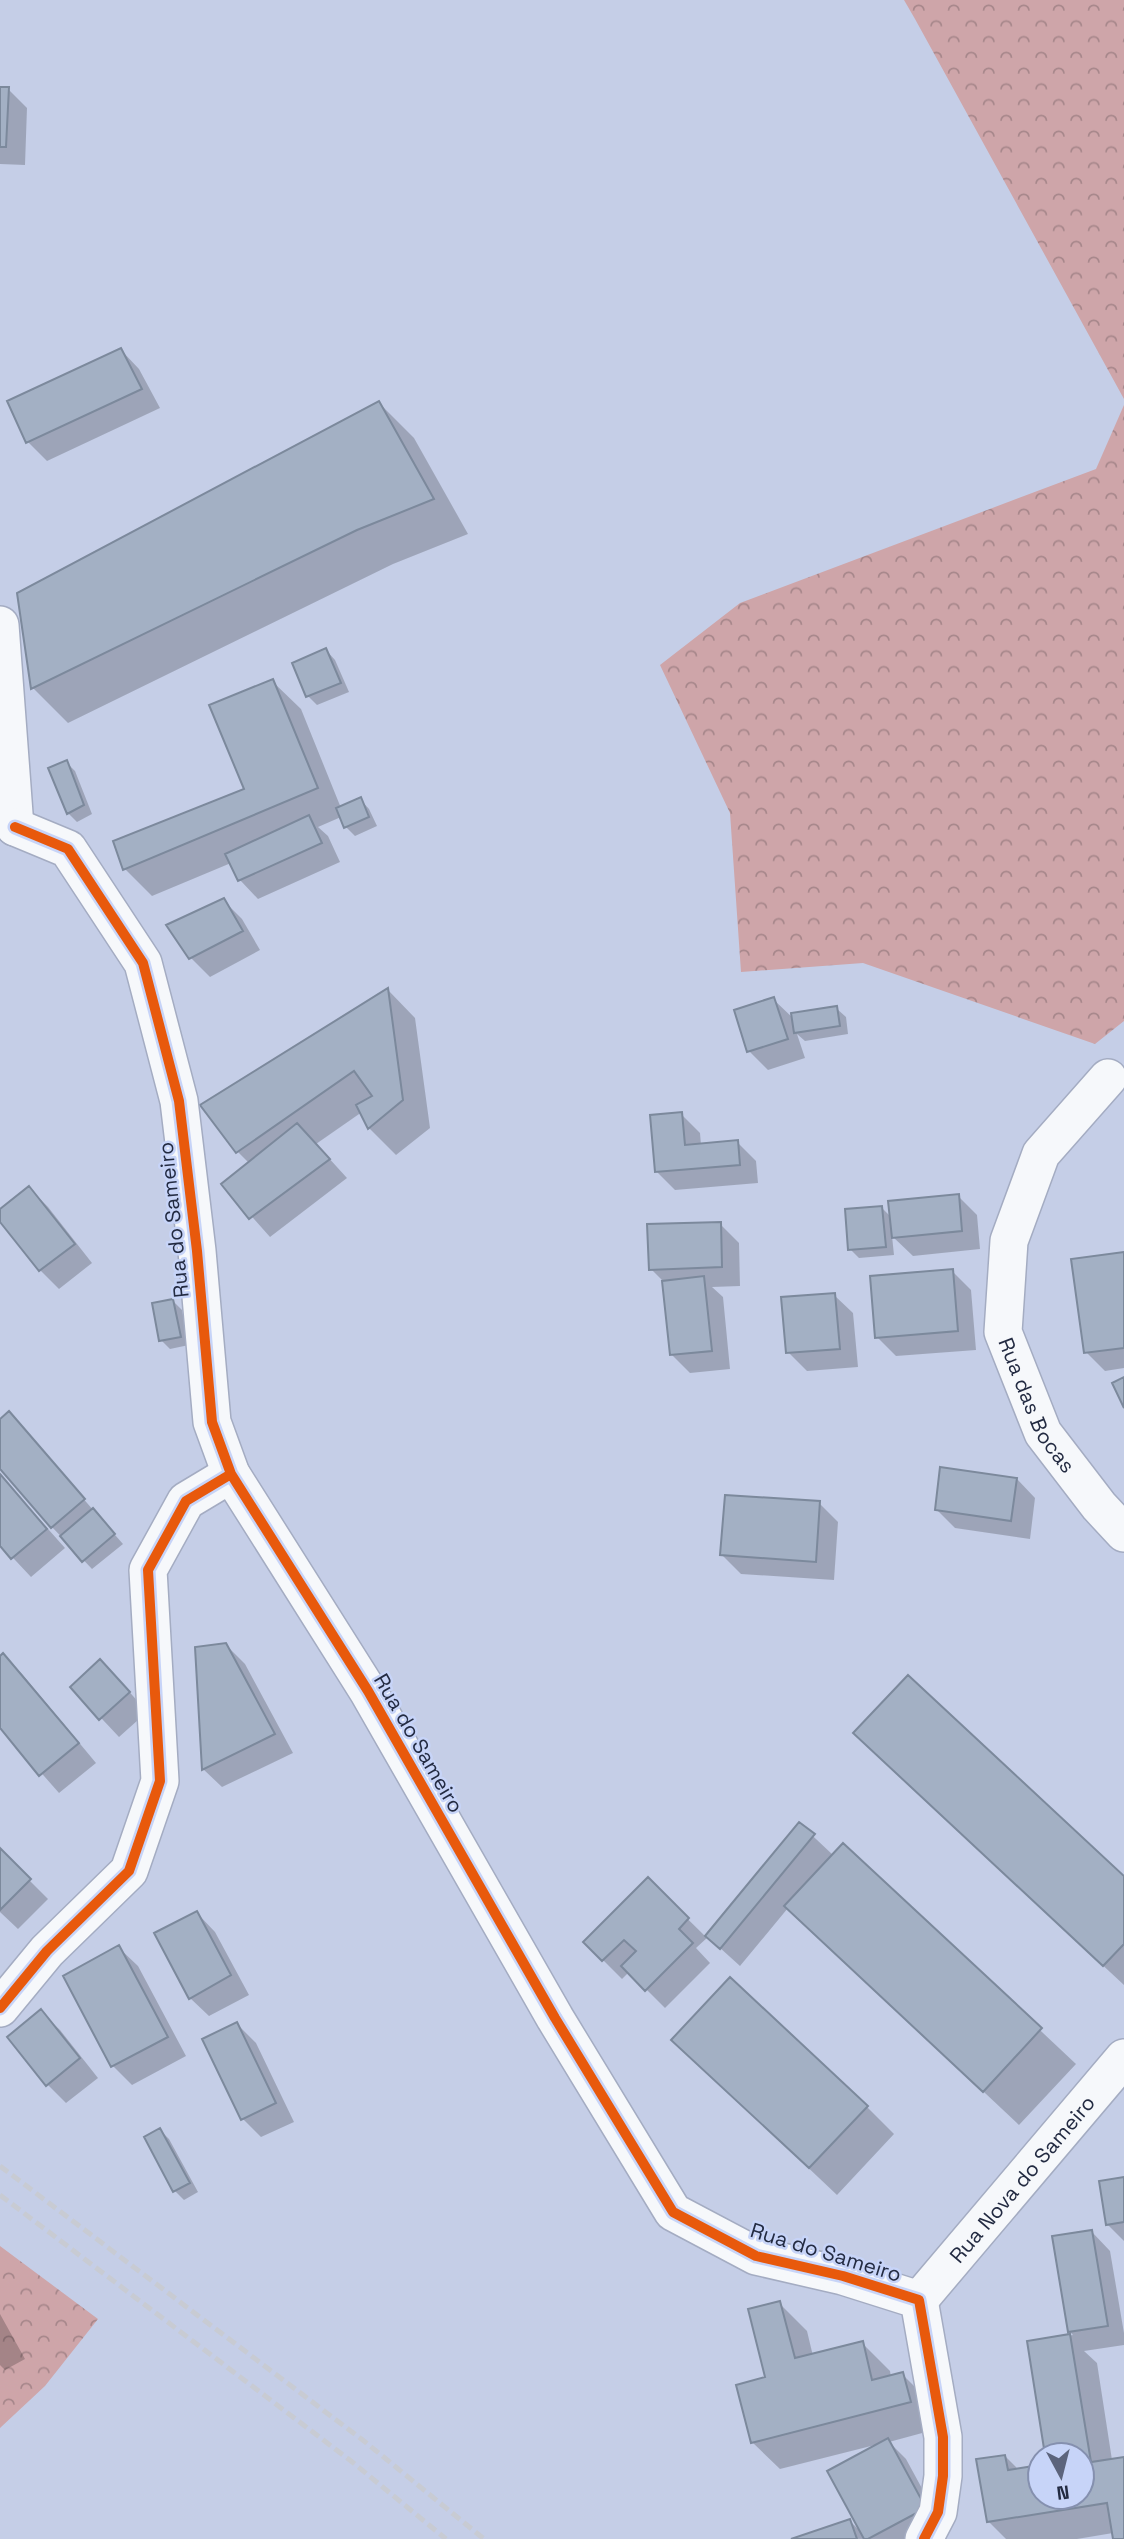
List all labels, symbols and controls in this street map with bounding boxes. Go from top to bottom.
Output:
street label: Rua do Sameiro [151,1141,195,1299]
street label: Rua das Bocas [993,1333,1082,1478]
street label: Rua do Sameiro [368,1668,470,1818]
street label: Rua Nova do Sameiro [943,2089,1100,2268]
street label: Rua do Sameiro [747,2216,905,2288]
north arrow [1026,2441,1096,2511]
text: N [1055,2479,1071,2506]

